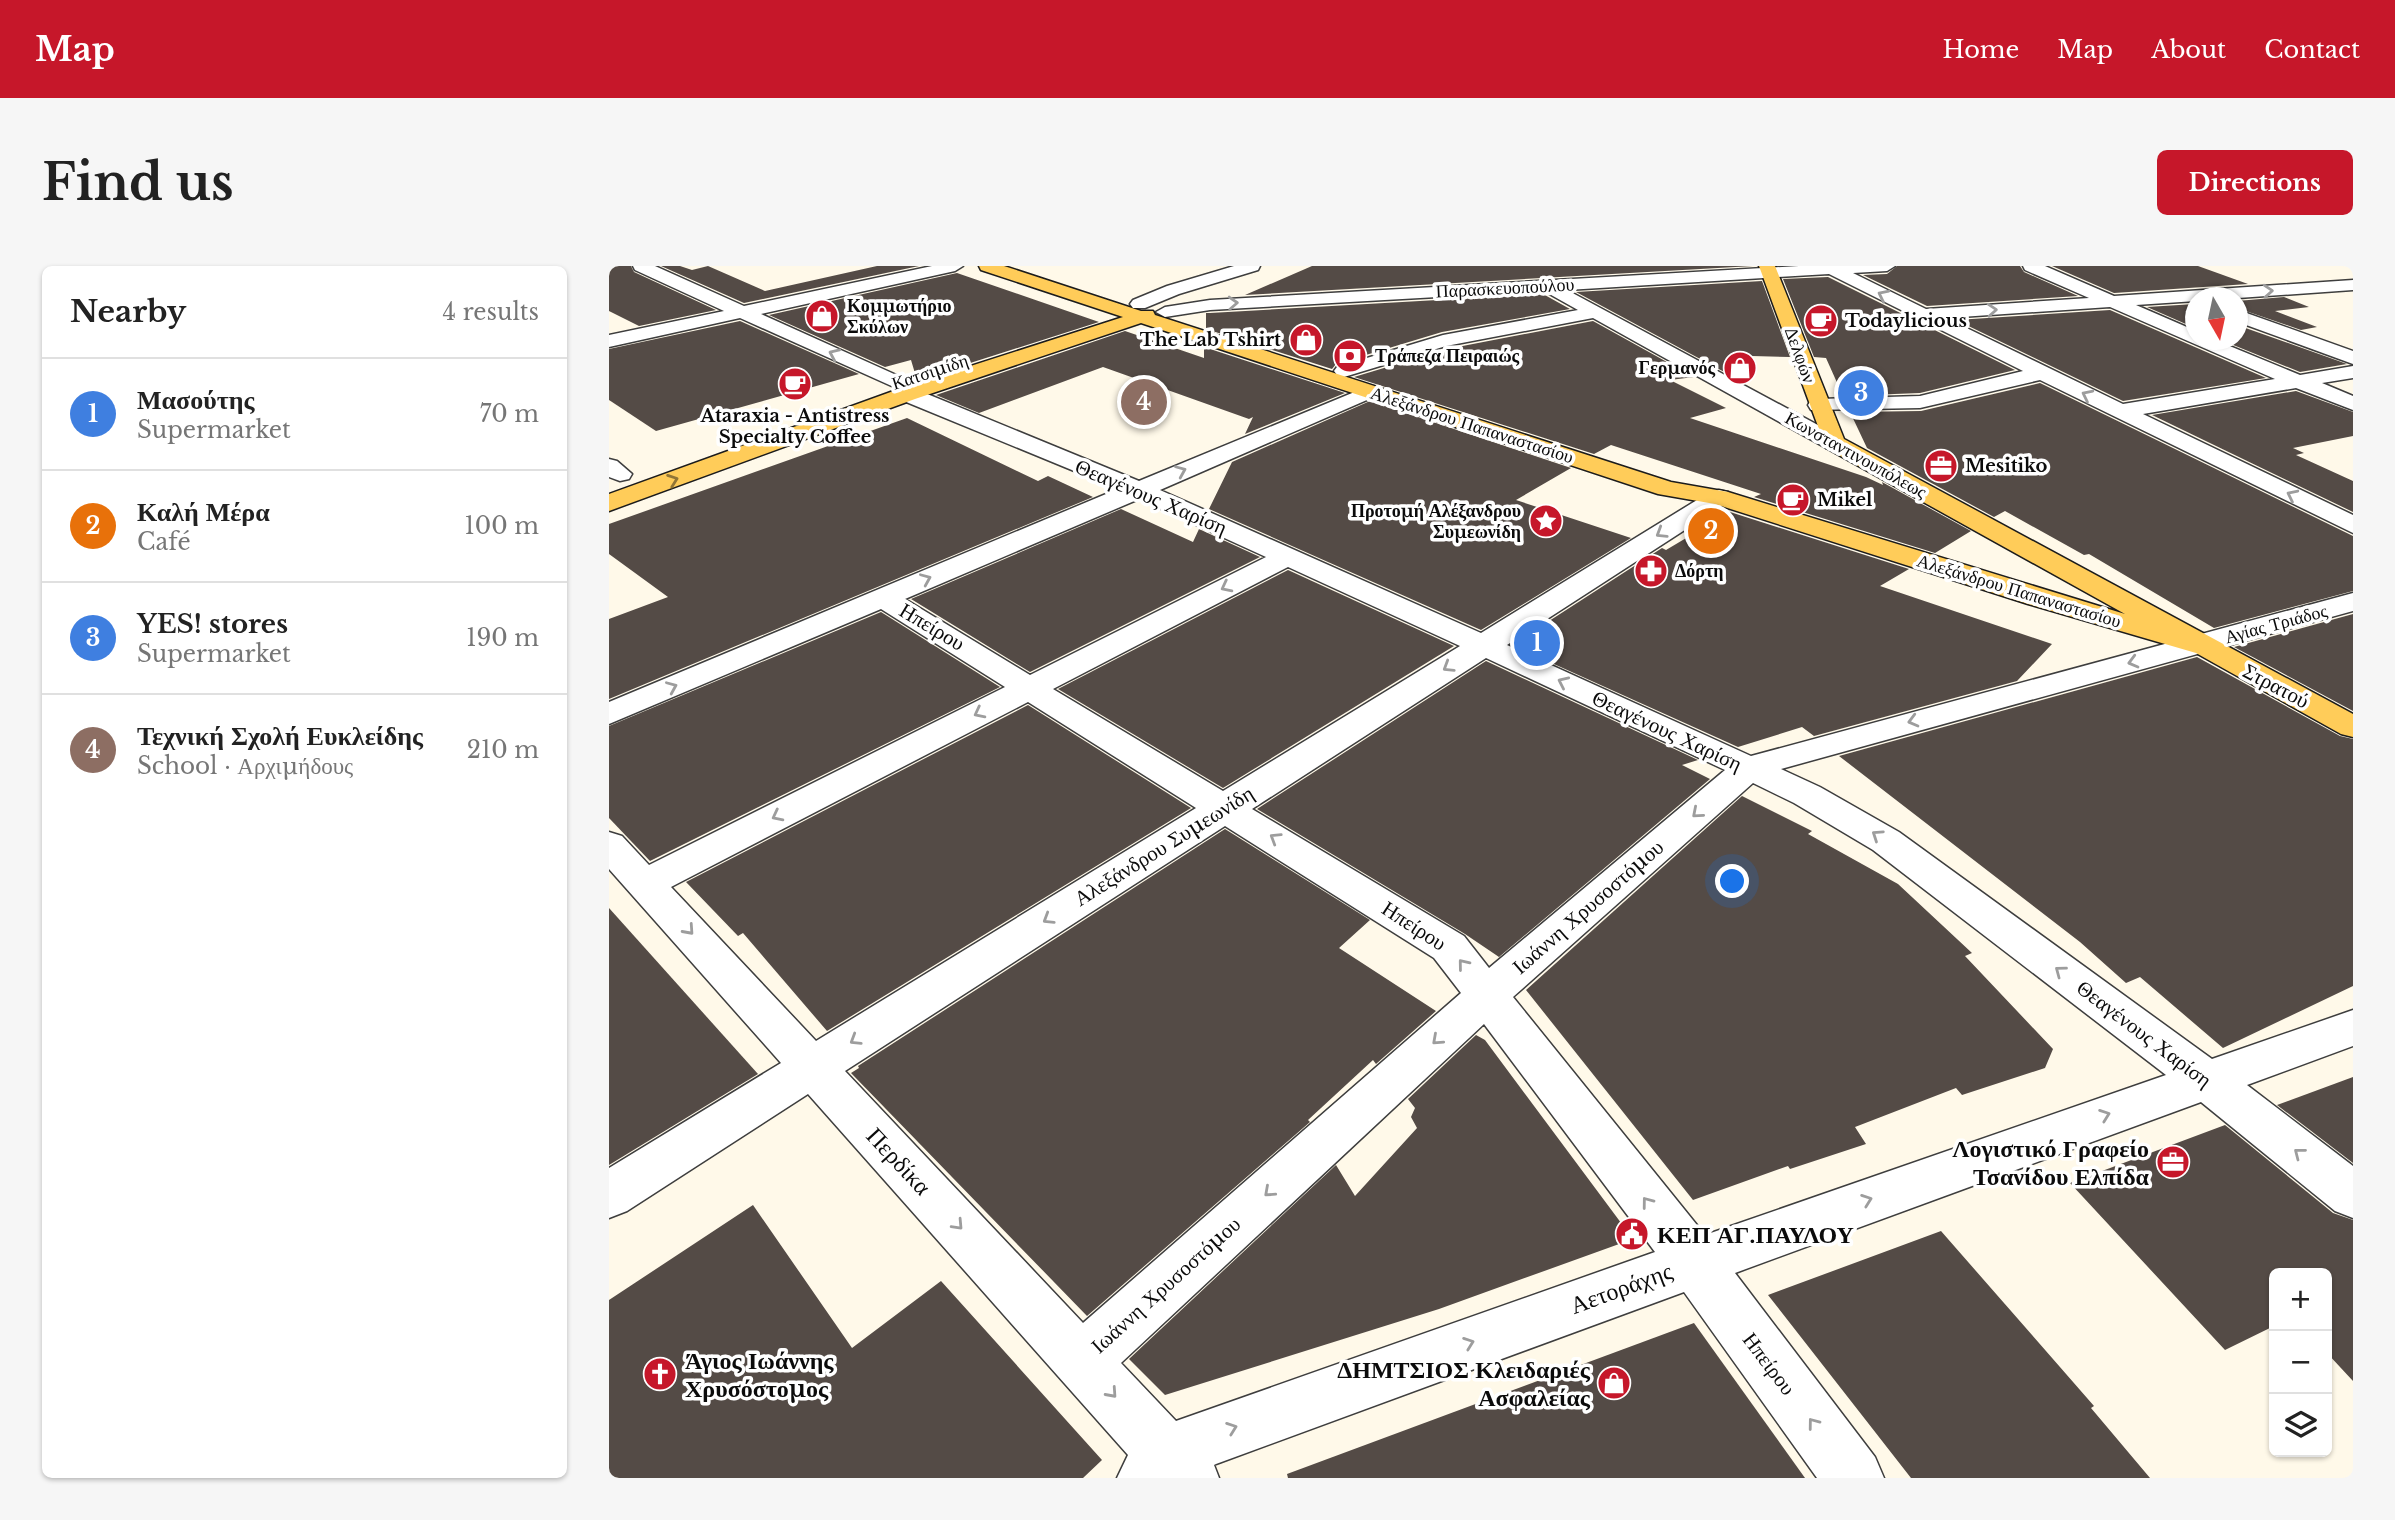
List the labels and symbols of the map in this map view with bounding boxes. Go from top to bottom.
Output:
street label: Παρασκευοπούλου [1435,273,1575,303]
one-way arrow [2262,284,2273,299]
north arrow [2185,287,2248,350]
one-way arrow [1878,289,1890,303]
place label: Κομμωτήριο Σκύλων [847,295,951,338]
one-way arrow [1228,296,1239,311]
shop icon: Κομμωτήριο Σκύλων [803,297,841,335]
cafe icon: Todaylicious [1802,302,1840,340]
one-way arrow [1987,303,1998,318]
place label: Todaylicious [1845,310,1967,332]
shop icon: The Lab Tshirt [1287,321,1325,359]
street label: Δελφών [1780,324,1820,386]
place label: The Lab Tshirt [1140,329,1281,351]
bank icon: Τράπεζα Πειραιώς [1331,337,1369,375]
place label: Τράπεζα Πειραιώς [1375,345,1520,367]
one-way arrow [829,348,841,362]
street label: Κατσιμίδη [889,349,971,395]
shop icon: Γερμανός [1721,349,1759,387]
place label: Γερμανός [1639,357,1715,379]
cafe icon: Ataraxia - Antistress Specialty Coffee [776,365,814,403]
pin: 3 [1838,367,1884,419]
pin: 4 [1121,376,1167,428]
street label: Αλεξάνδρου Παπαναστασίου [1368,382,1576,468]
one-way arrow [2082,390,2094,404]
place label: Ataraxia - Antistress Specialty Coffee [700,405,889,448]
street label: Κωνσταντινουπόλεως [1781,407,1931,503]
office icon: Mesitiko [1922,447,1960,485]
street label: Θεαγένους Χαρίση [1071,453,1231,541]
place label: Mesitiko [1965,455,2047,477]
one-way arrow [1174,465,1186,479]
one-way arrow [667,474,679,488]
cafe icon: Mikel [1774,481,1812,519]
place label: Mikel [1817,489,1873,511]
one-way arrow [2287,490,2299,504]
place label: Προτομή Αλέξανδρου Συμεωνίδη [1351,500,1521,543]
place icon: Προτομή Αλέξανδρου Συμεωνίδη [1527,502,1565,540]
pin: 2 [1688,505,1734,557]
one-way arrow [1656,525,1669,538]
street label: Αλεξάνδρου Παπαναστασίου [1914,549,2124,633]
pharmacy icon: Δόρτη [1632,552,1670,590]
place label: Δόρτη [1675,560,1723,582]
one-way arrow [919,573,932,587]
one-way arrow [1221,579,1233,593]
street label: Ηπείρου [895,597,969,657]
street label: Αγίας Τριάδος [2222,600,2330,648]
pin: 1 [1514,617,1560,669]
one-way arrow [2127,654,2139,668]
street label: Στρατού [2239,658,2313,714]
one-way arrow [1442,659,1455,672]
one-way arrow [1558,676,1570,690]
one-way arrow [665,681,677,695]
street label: Θεαγένους Χαρίση [1588,685,1746,777]
one-way arrow [974,704,986,718]
one-way arrow [1907,713,1919,727]
street label: Αλεξάνδρου Συμεωνίδη [1069,780,1259,912]
one-way arrow [1692,805,1705,817]
one-way arrow [772,808,784,822]
one-way arrow [1872,831,1885,843]
one-way arrow [1269,834,1282,847]
street label: Ιωάννη Χρυσοστόμου [1507,834,1669,980]
your location [1715,864,1749,898]
street label: Ηπείρου [1377,896,1451,956]
one-way arrow [1042,910,1055,923]
one-way arrow [681,922,693,935]
one-way arrow [1459,959,1472,971]
one-way arrow [2055,966,2068,979]
street label: Θεαγένους Χαρίση [2071,975,2217,1093]
one-way arrow [850,1032,863,1044]
one-way arrow [1432,1032,1445,1044]
one-way arrow [2098,1109,2110,1123]
street label: Περδίκα [861,1121,938,1201]
place label: Λογιστικό Γραφείο Τσανίδου Ελπίδα [1952,1134,2150,1191]
office icon: Λογιστικό Γραφείο Τσανίδου Ελπίδα [2154,1143,2192,1181]
one-way arrow [2295,1149,2307,1162]
one-way arrow [1264,1184,1277,1197]
one-way arrow [1861,1194,1873,1208]
one-way arrow [1643,1197,1656,1210]
street label: Ιωάννη Χρυσοστόμου [1086,1211,1246,1359]
public building icon: ΚΕΠ ΑΓ.ΠΑΥΛΟΥ [1613,1215,1651,1253]
one-way arrow [950,1217,962,1230]
place label: ΚΕΠ ΑΓ.ΠΑΥΛΟΥ [1657,1220,1854,1249]
street label: Αετοράχης [1566,1256,1676,1320]
street label: Ηπείρου [1737,1328,1801,1400]
one-way arrow [1462,1337,1474,1351]
place label: Άγιος Ιωάννης Χρυσόστομος [685,1346,834,1403]
church icon: Άγιος Ιωάννης Χρυσόστομος [641,1355,679,1393]
place label: ΔΗΜΤΣΙΟΣ Κλειδαριές Ασφαλείας [1337,1355,1591,1412]
shop icon: ΔΗΜΤΣΙΟΣ Κλειδαριές Ασφαλείας [1595,1364,1633,1402]
one-way arrow [1103,1385,1116,1398]
one-way arrow [1809,1418,1821,1431]
one-way arrow [1225,1423,1237,1437]

